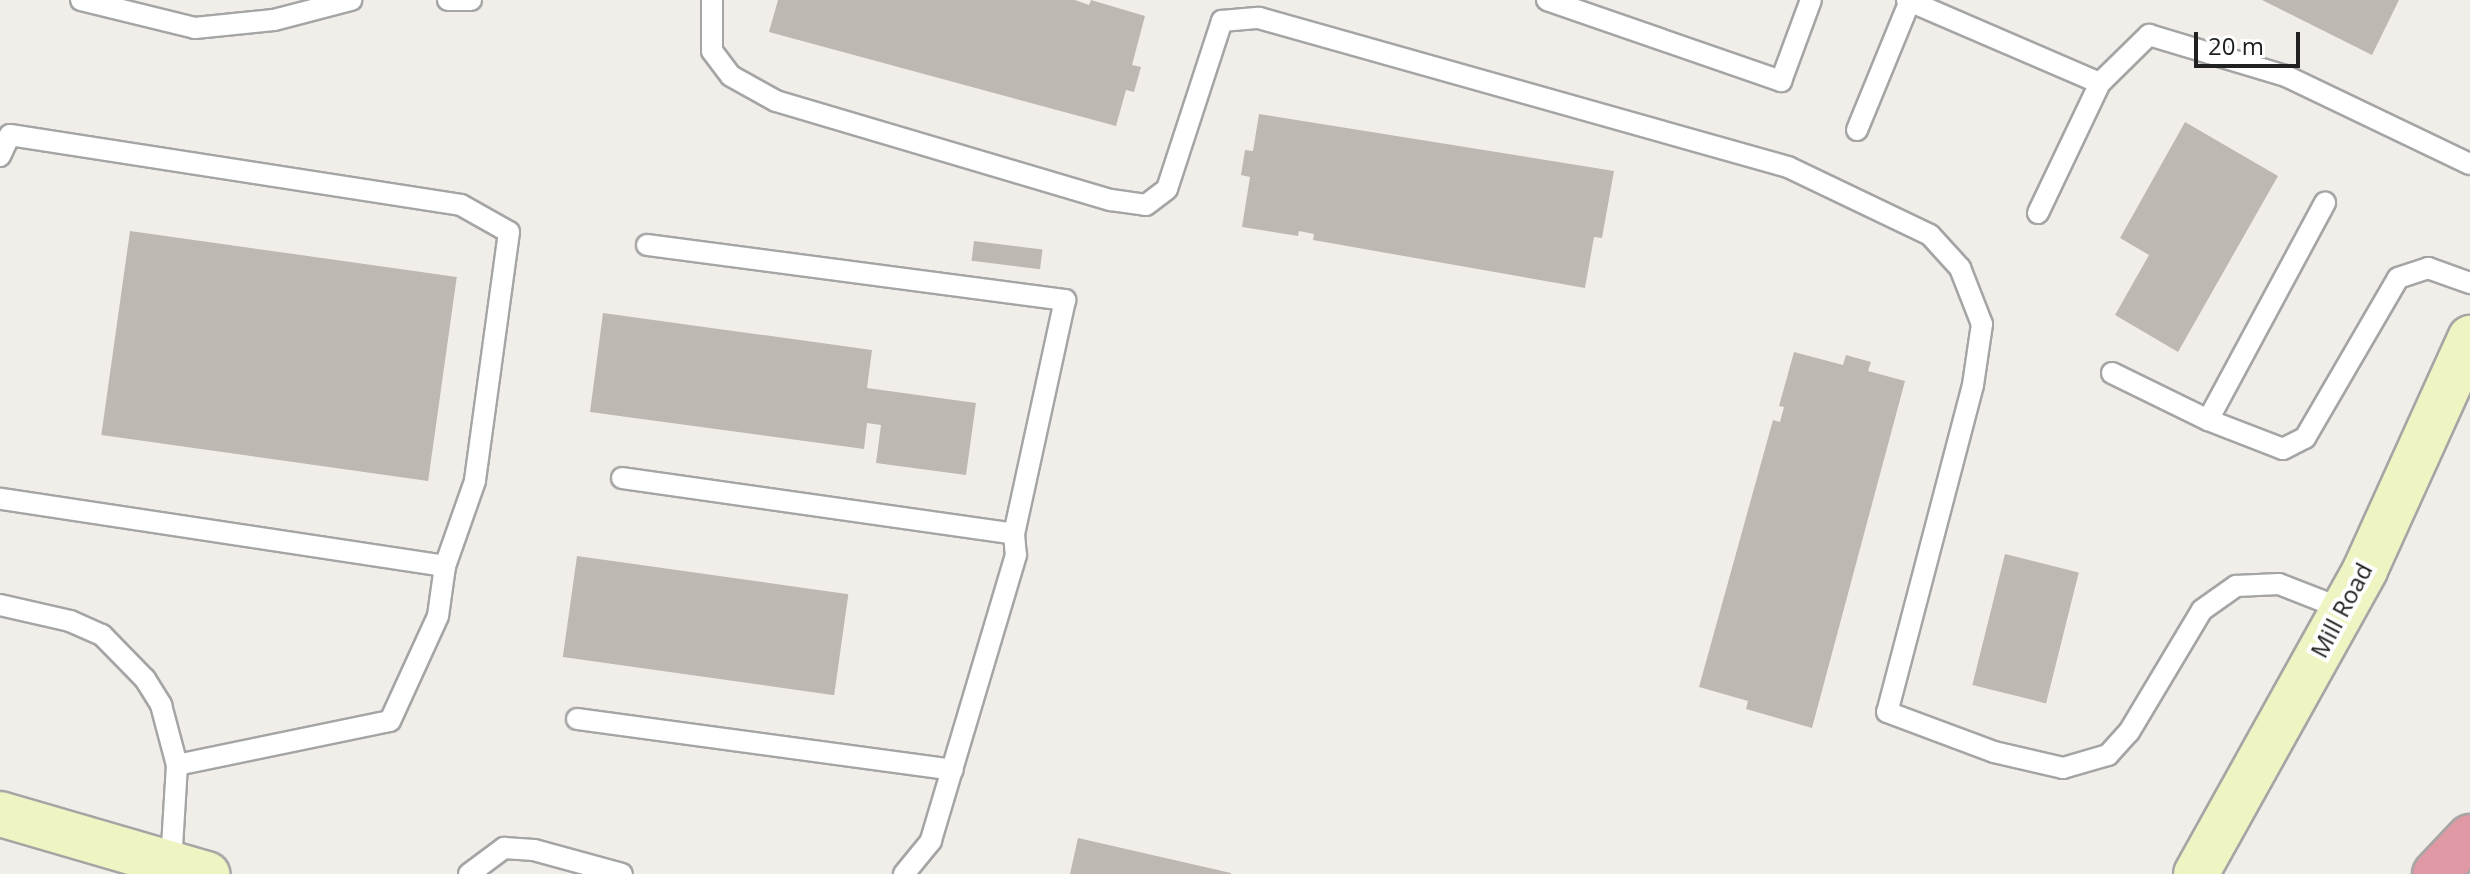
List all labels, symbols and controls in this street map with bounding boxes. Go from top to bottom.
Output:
scale bar [2198,16,2304,66]
text: 20 m [2208,29,2264,62]
street label: Mill Road [2304,558,2378,662]

